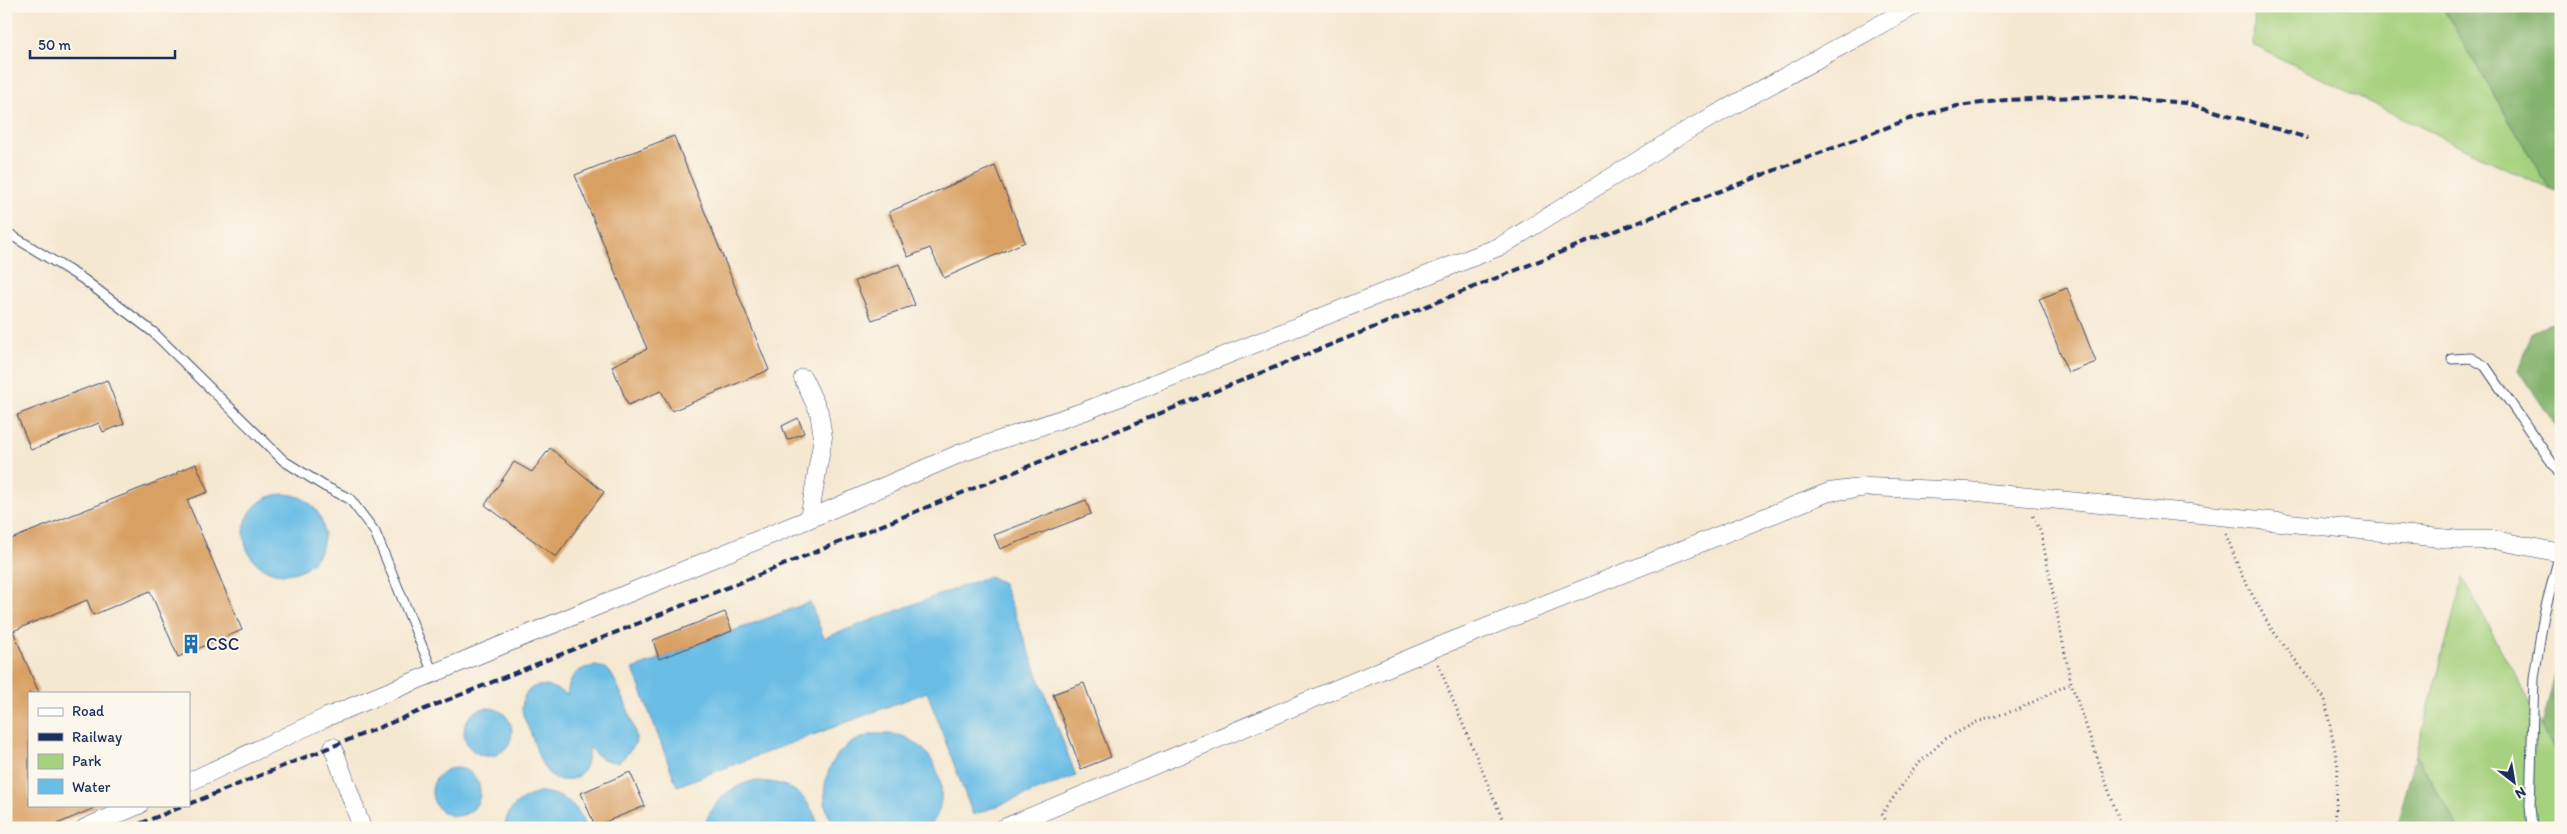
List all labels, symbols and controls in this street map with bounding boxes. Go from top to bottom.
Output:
scale bar [30,28,175,60]
text: 50 m [38,36,71,54]
building icon: CSC [180,633,202,655]
place label: CSC [206,633,239,655]
legend [28,692,190,806]
text: Road [72,702,105,720]
text: Railway [72,728,122,746]
text: Park [72,752,102,770]
north arrow [2490,756,2540,806]
text: Water [72,778,111,796]
text: N [2512,783,2529,802]

